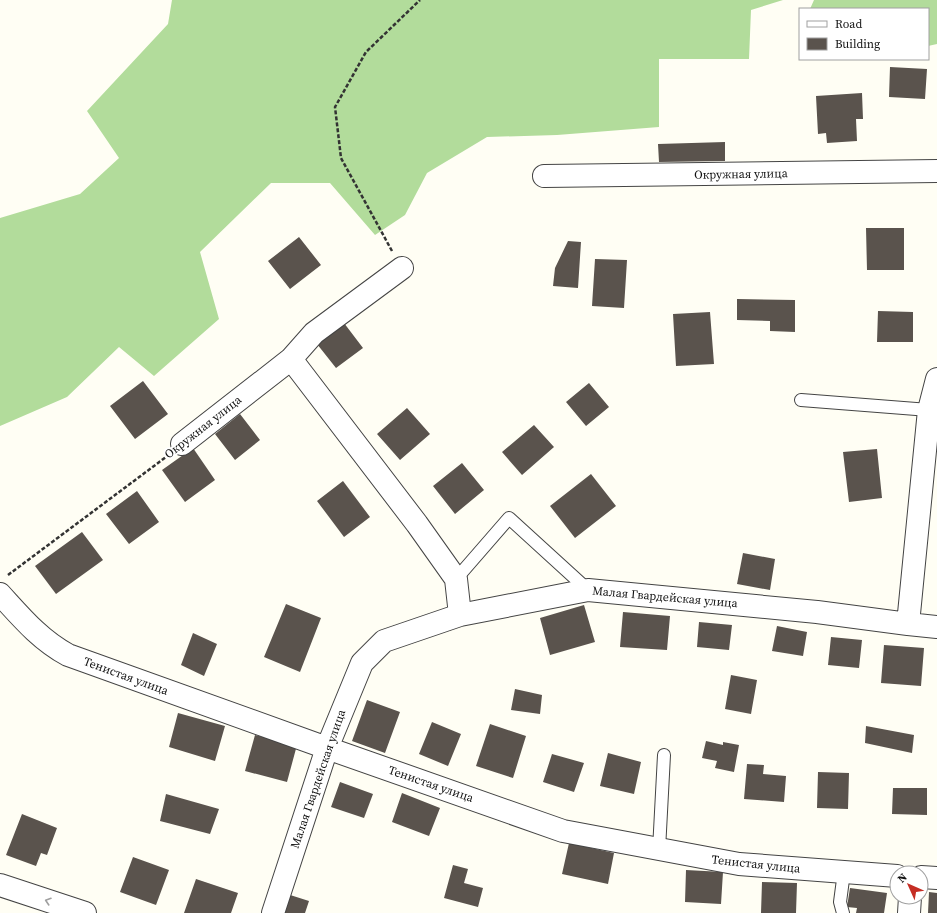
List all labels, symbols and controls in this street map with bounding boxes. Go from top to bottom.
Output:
legend [799,8,929,60]
text: Road [835,16,862,32]
text: Building [835,36,880,52]
street label: Окружная улица [694,165,789,183]
street label: Окружная улица [161,391,246,462]
street label: Малая Гвардейская улица [592,583,739,611]
street label: Тенистая улица [81,653,171,699]
street label: Малая Гвардейская улица [287,707,350,851]
street label: Тенистая улица [386,762,477,806]
street label: Тенистая улица [711,851,802,877]
north arrow [889,865,929,905]
text: N [894,870,910,886]
one-way arrow [45,897,52,906]

